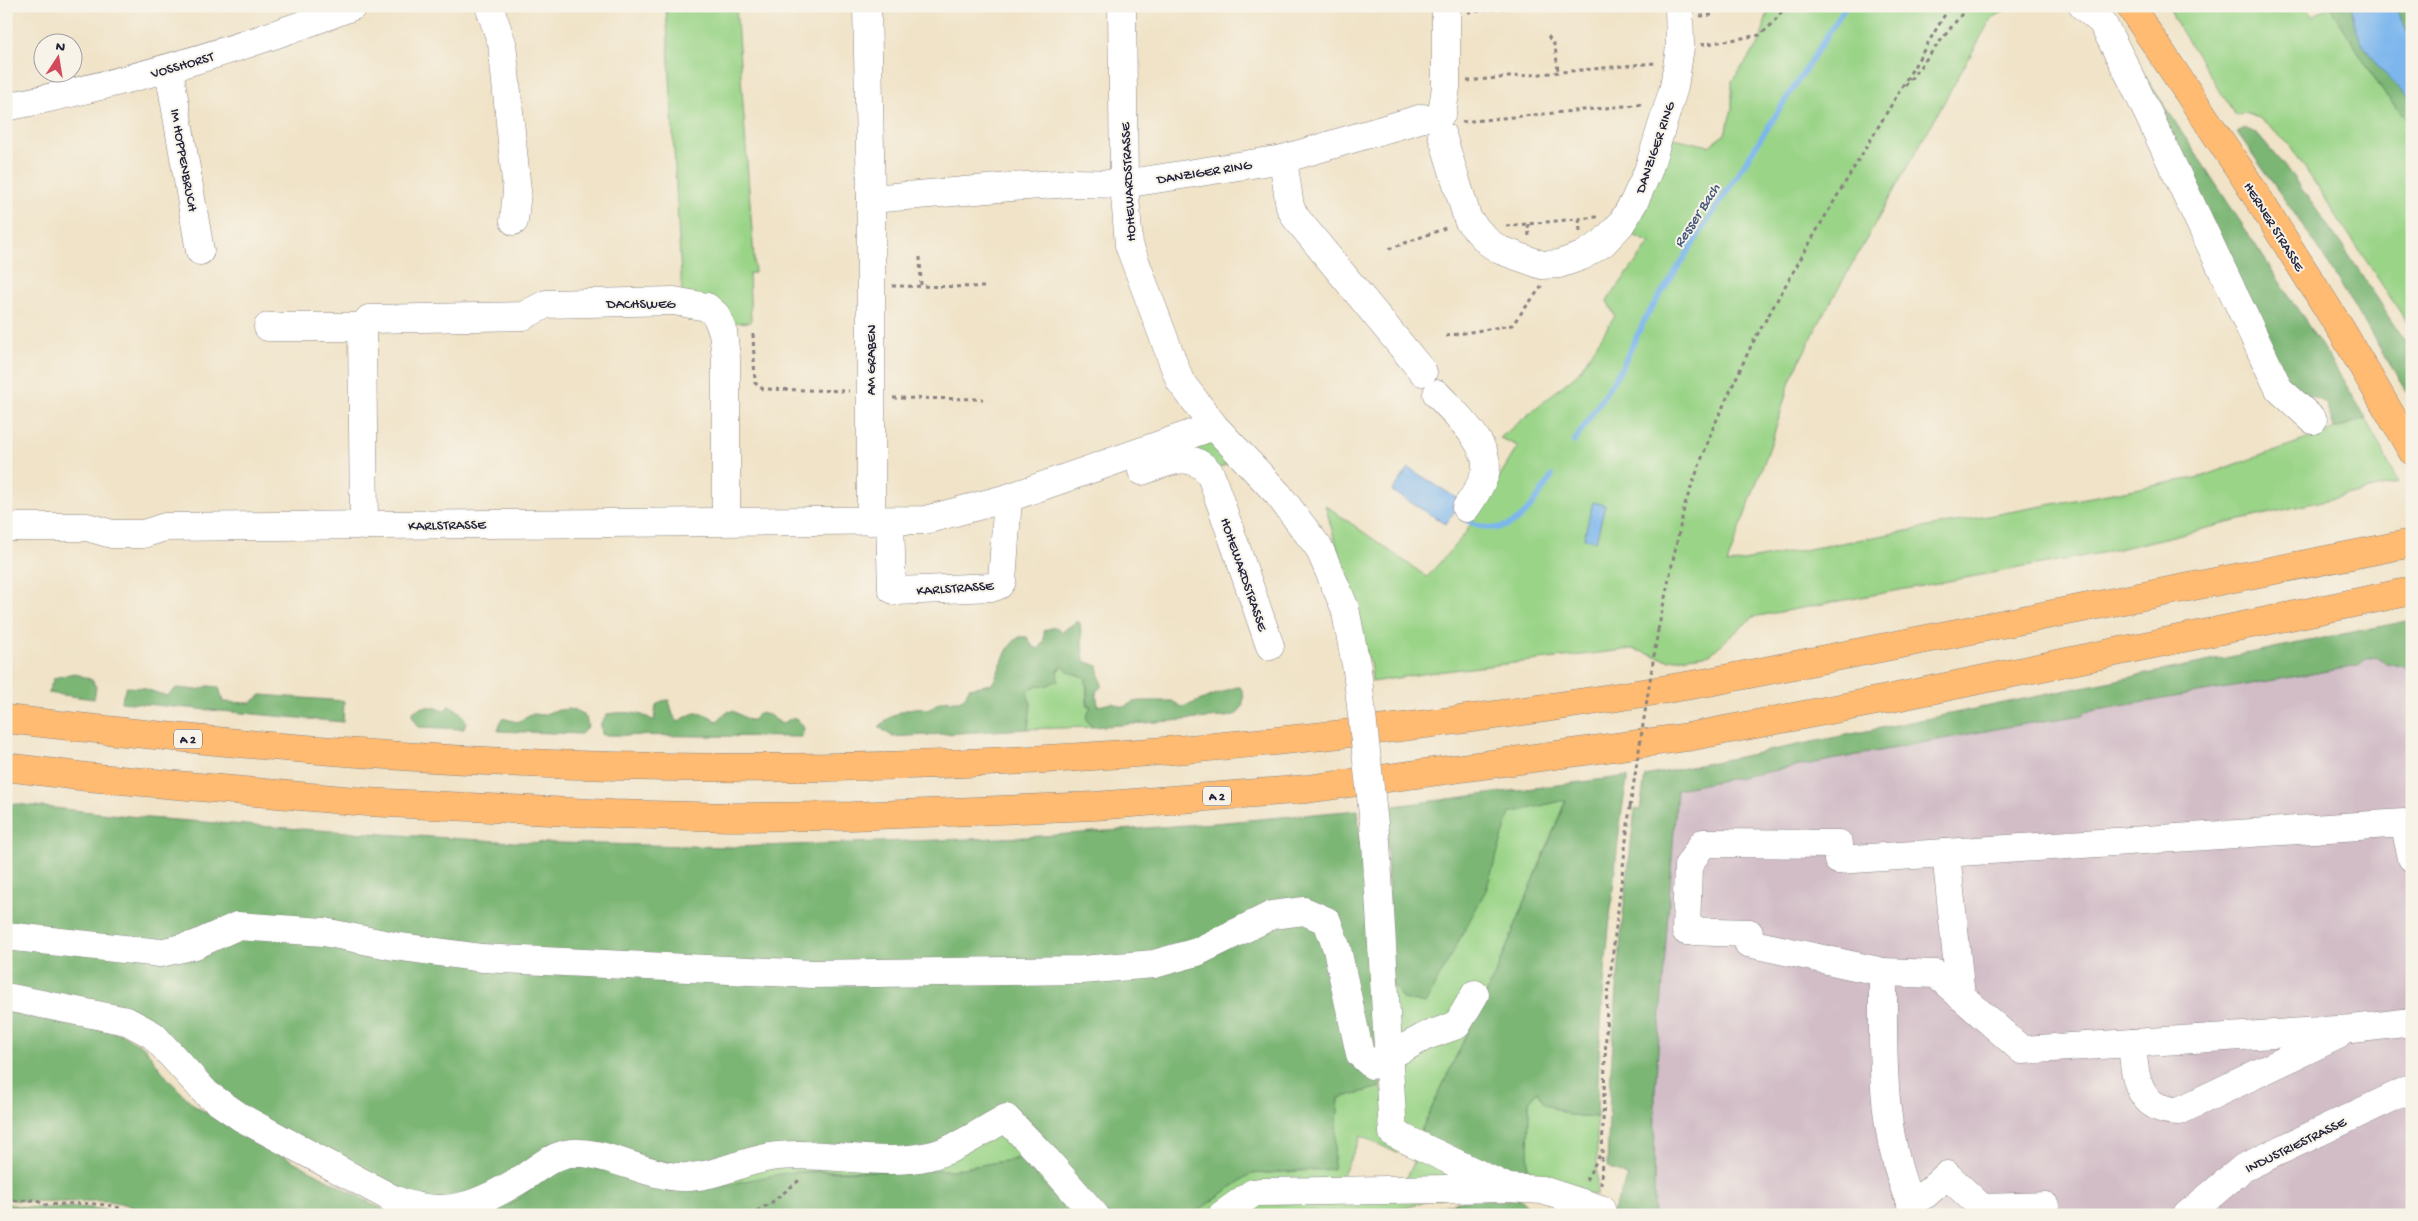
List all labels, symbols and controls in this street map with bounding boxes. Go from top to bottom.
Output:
north arrow [32,32,82,82]
text: N [54,38,66,57]
street label: VOSSHORST [148,49,217,84]
street label: DANZIGER RING [1632,99,1680,197]
street label: IM HOPPENBRUCH [165,108,200,214]
street label: HOHEWARDSTRASSE [1118,121,1141,242]
street label: DANZIGER RING [1155,157,1254,190]
water label: Resser Bach [1670,180,1725,251]
street label: HERNER STRASSE [2239,180,2308,276]
street label: DACHSWEG [606,297,677,314]
street label: AM GRABEN [864,325,881,395]
street label: HOHEWARDSTRASSE [1215,516,1270,635]
street label: KARLSTRASSE [408,517,487,536]
street label: KARLSTRASSE [916,578,996,601]
road number: A 2 [174,730,202,749]
road number: A 2 [1203,786,1231,806]
street label: INDUSTRIESTRASSE [2243,1114,2350,1178]

